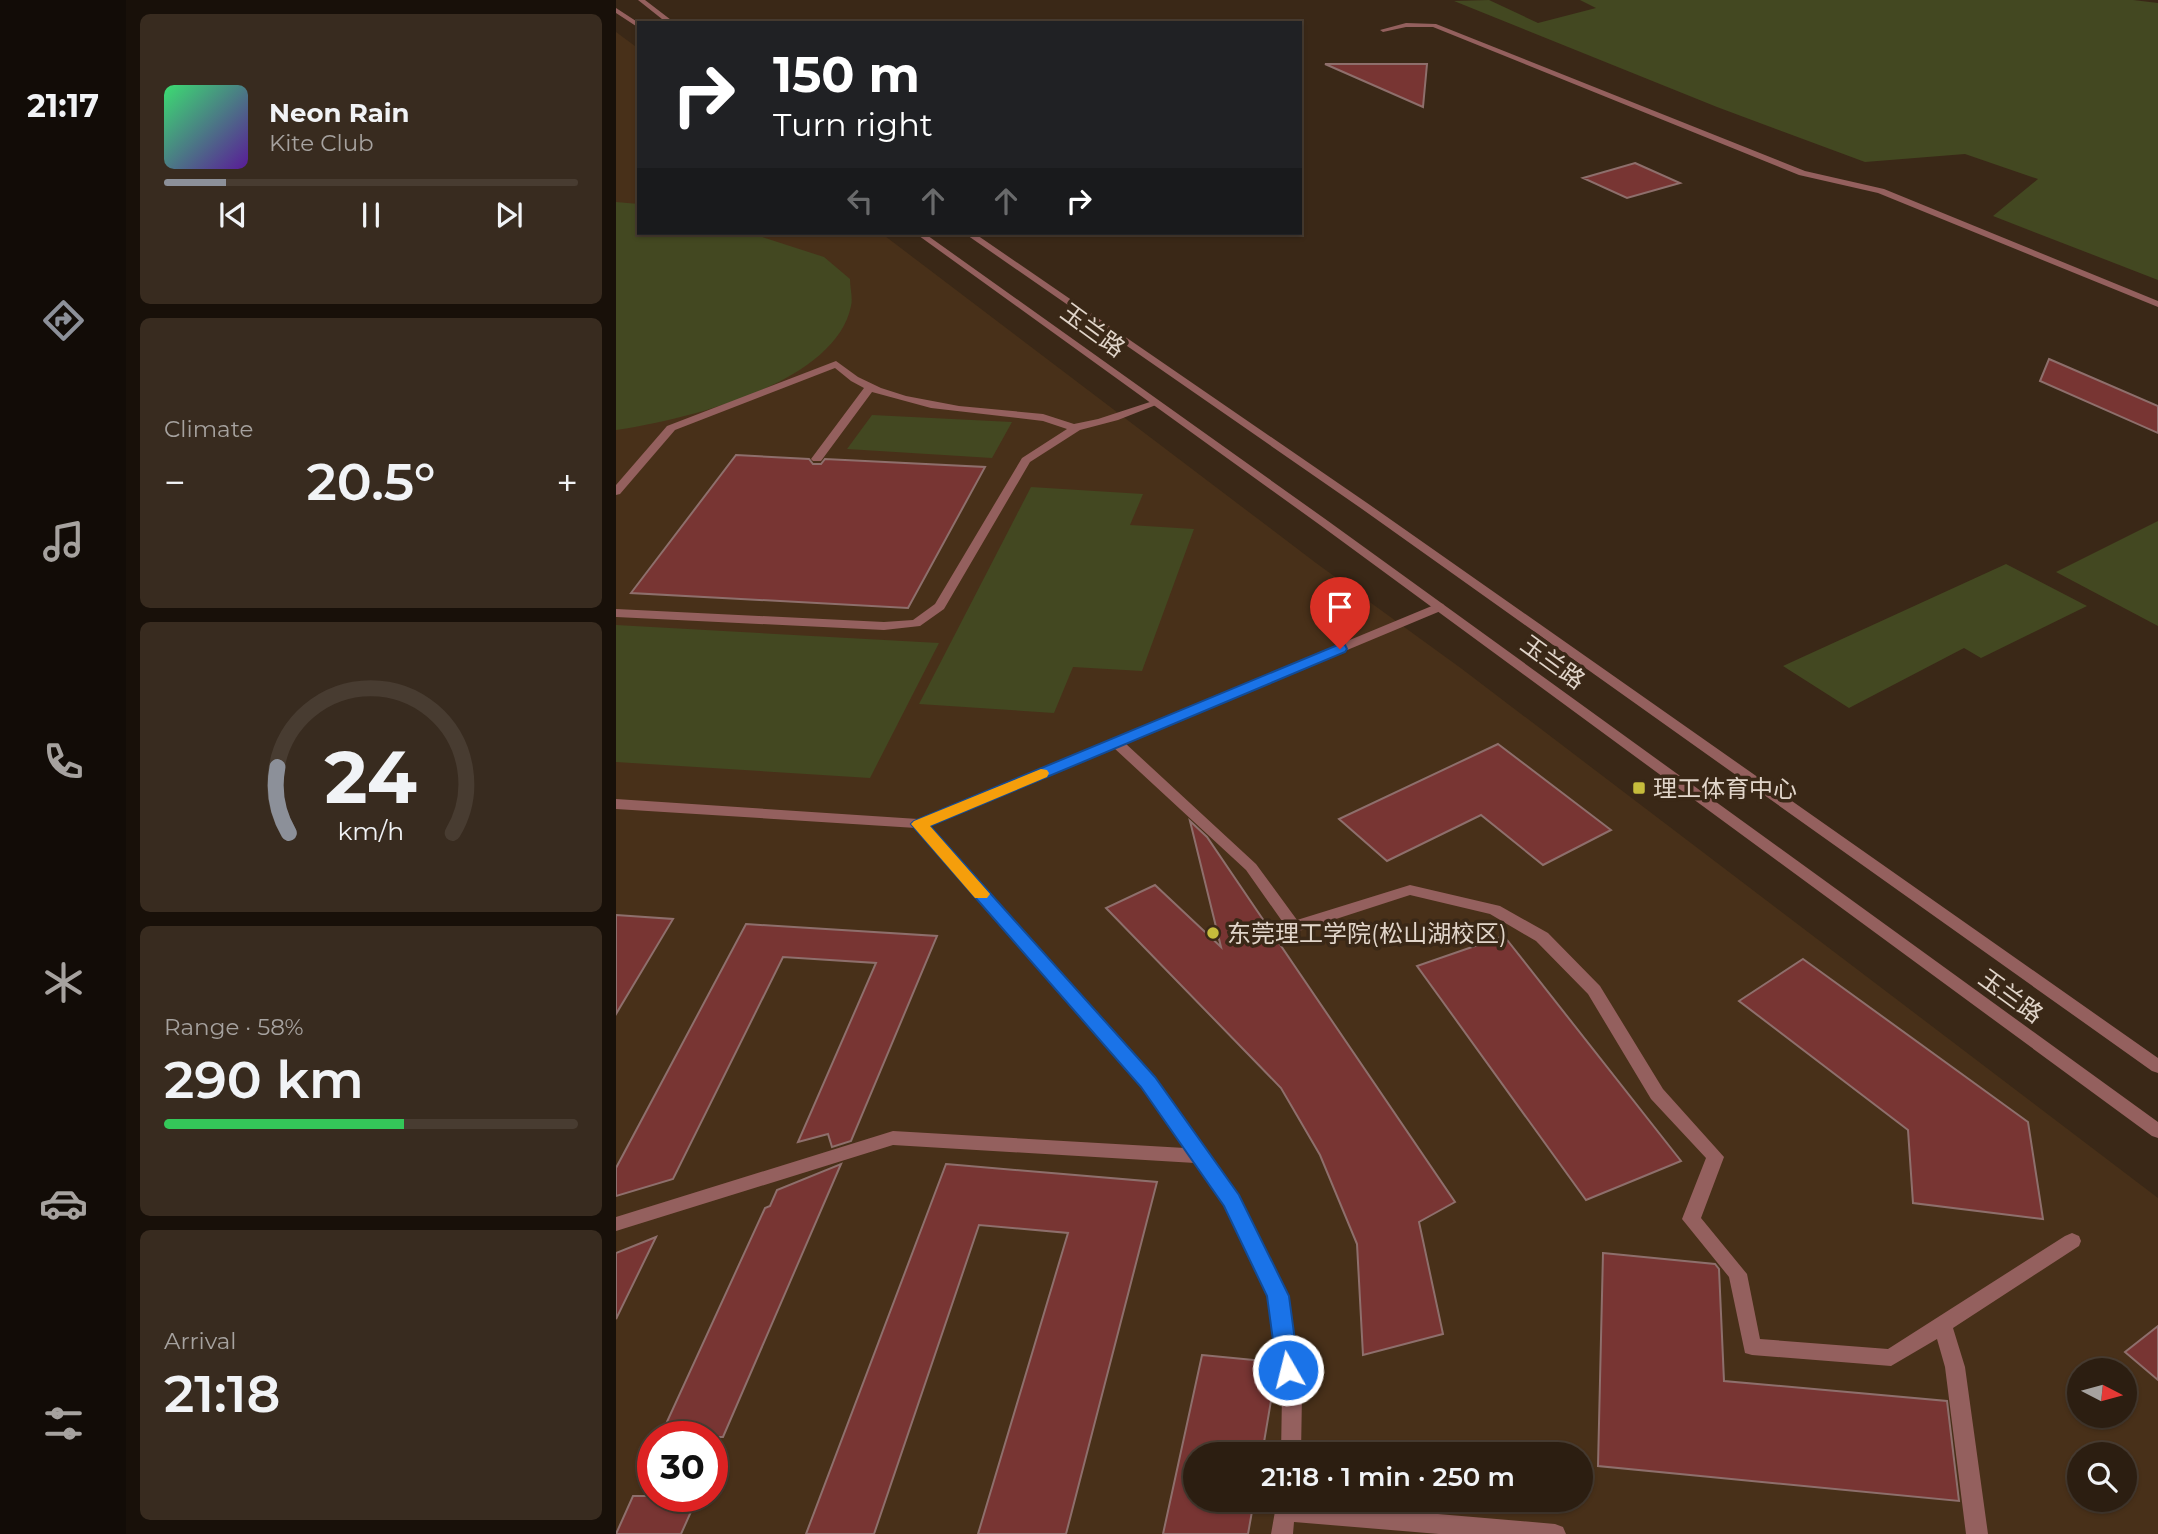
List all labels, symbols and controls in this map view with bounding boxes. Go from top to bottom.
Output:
text: 150 m [773,45,920,104]
icon: right [658,49,749,140]
text: 21:17 [27,86,99,125]
text: Neon Rain [269,97,410,129]
text: Turn right [773,105,933,144]
text: Kite Club [269,129,374,157]
icon: left [841,182,879,220]
icon: ahead [914,182,952,220]
icon: ahead [987,182,1025,220]
icon: right [1060,182,1098,220]
icon: previous [214,196,252,234]
icon: pause [352,196,390,234]
icon: next [490,196,528,234]
icon: directions [39,296,88,345]
street label: 玉兰路 [1055,297,1131,363]
text: Climate [164,415,253,443]
text: 20.5° [307,450,435,513]
text: − [164,459,186,506]
text: + [556,459,578,506]
icon: music [39,517,88,566]
pin [1310,577,1370,649]
icon: arrive [1321,588,1359,626]
street label: 玉兰路 [1515,629,1591,695]
text: 24 [325,733,417,821]
icon: phone [39,737,88,786]
place label: 理工体育中心 [1653,774,1797,803]
marker: 理工体育中心 [1631,780,1647,796]
text: km/h [338,816,404,846]
place label: 东莞理工学院(松山湖校区) [1227,919,1507,948]
marker: 东莞理工学院(松山湖校区) [1205,925,1221,941]
icon: climate [39,958,88,1007]
street label: 玉兰路 [1973,963,2049,1029]
text: Range · 58% [164,1013,304,1041]
text: 290 km [164,1048,364,1111]
icon: car [39,1179,88,1228]
text: Arrival [164,1327,237,1355]
position arrow [1251,1333,1325,1407]
north arrow [2067,1358,2137,1428]
map controls [2067,1358,2137,1512]
text: 21:18 [164,1362,280,1425]
icon: filters [39,1399,88,1448]
speed limit sign: 30 [637,1421,728,1512]
button: search [2067,1442,2137,1512]
text: 21:18 · 1 min · 250 m [1261,1461,1515,1493]

